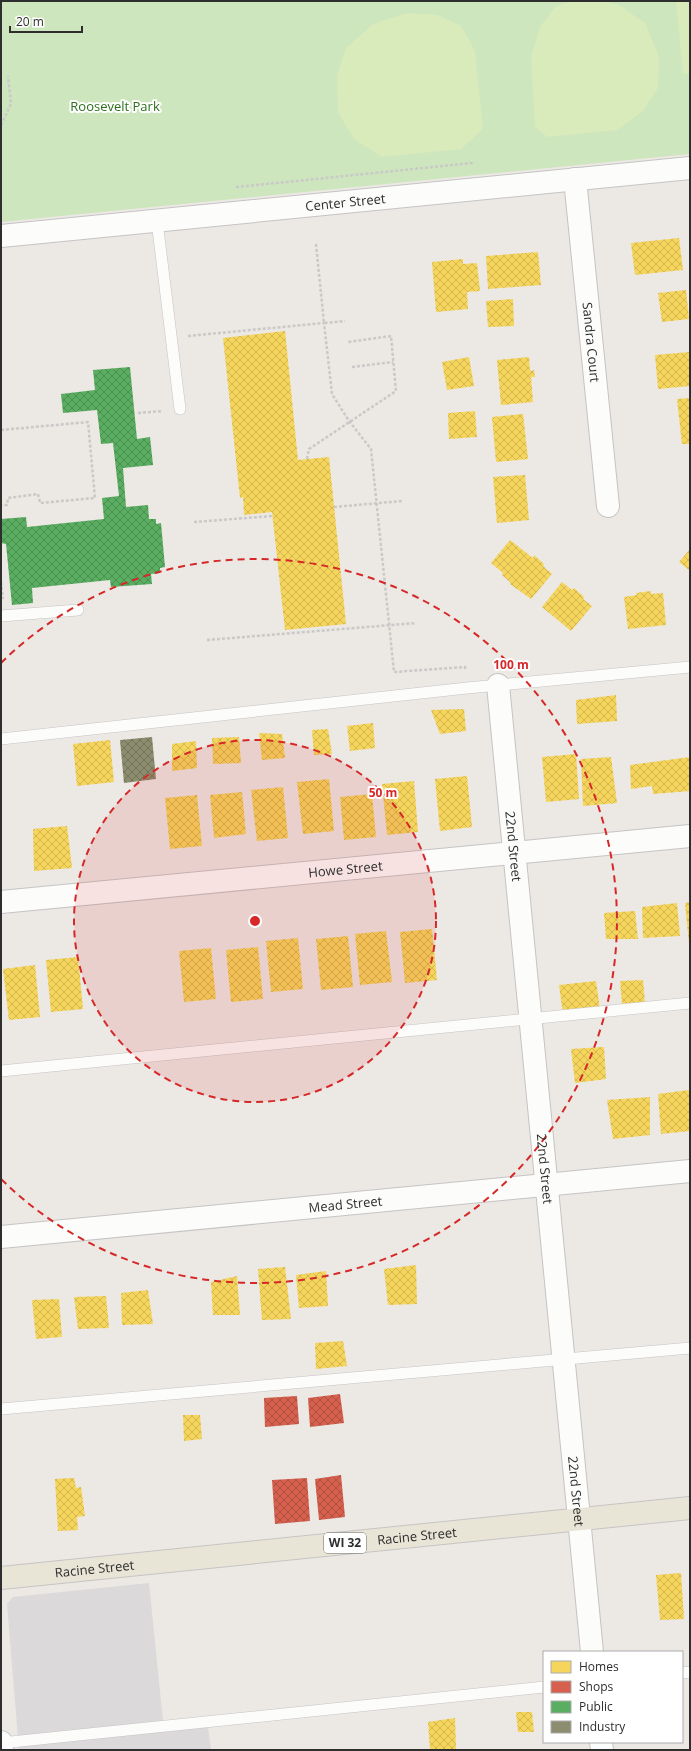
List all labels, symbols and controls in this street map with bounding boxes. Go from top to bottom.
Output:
scale bar [10,8,82,34]
text: 20 m [16,13,44,30]
park label: Roosevelt Park [70,97,160,115]
street label: Center Street [304,189,387,215]
street label: Sandra Court [578,301,604,383]
text: 100 m [493,656,529,673]
text: 50 m [369,784,397,801]
street label: 22nd Street [501,810,526,883]
street label: Howe Street [307,856,384,882]
centre of rings [248,914,262,928]
street label: 22nd Street [533,1133,557,1205]
street label: Mead Street [308,1191,383,1216]
street label: 22nd Street [564,1455,589,1528]
street label: Racine Street [376,1523,458,1549]
road number: WI 32 [324,1533,366,1553]
street label: Racine Street [54,1555,136,1581]
legend [543,1651,683,1743]
text: Homes [579,1658,619,1675]
text: Shops [579,1678,614,1695]
text: Public [579,1698,613,1715]
text: Industry [579,1718,626,1735]

